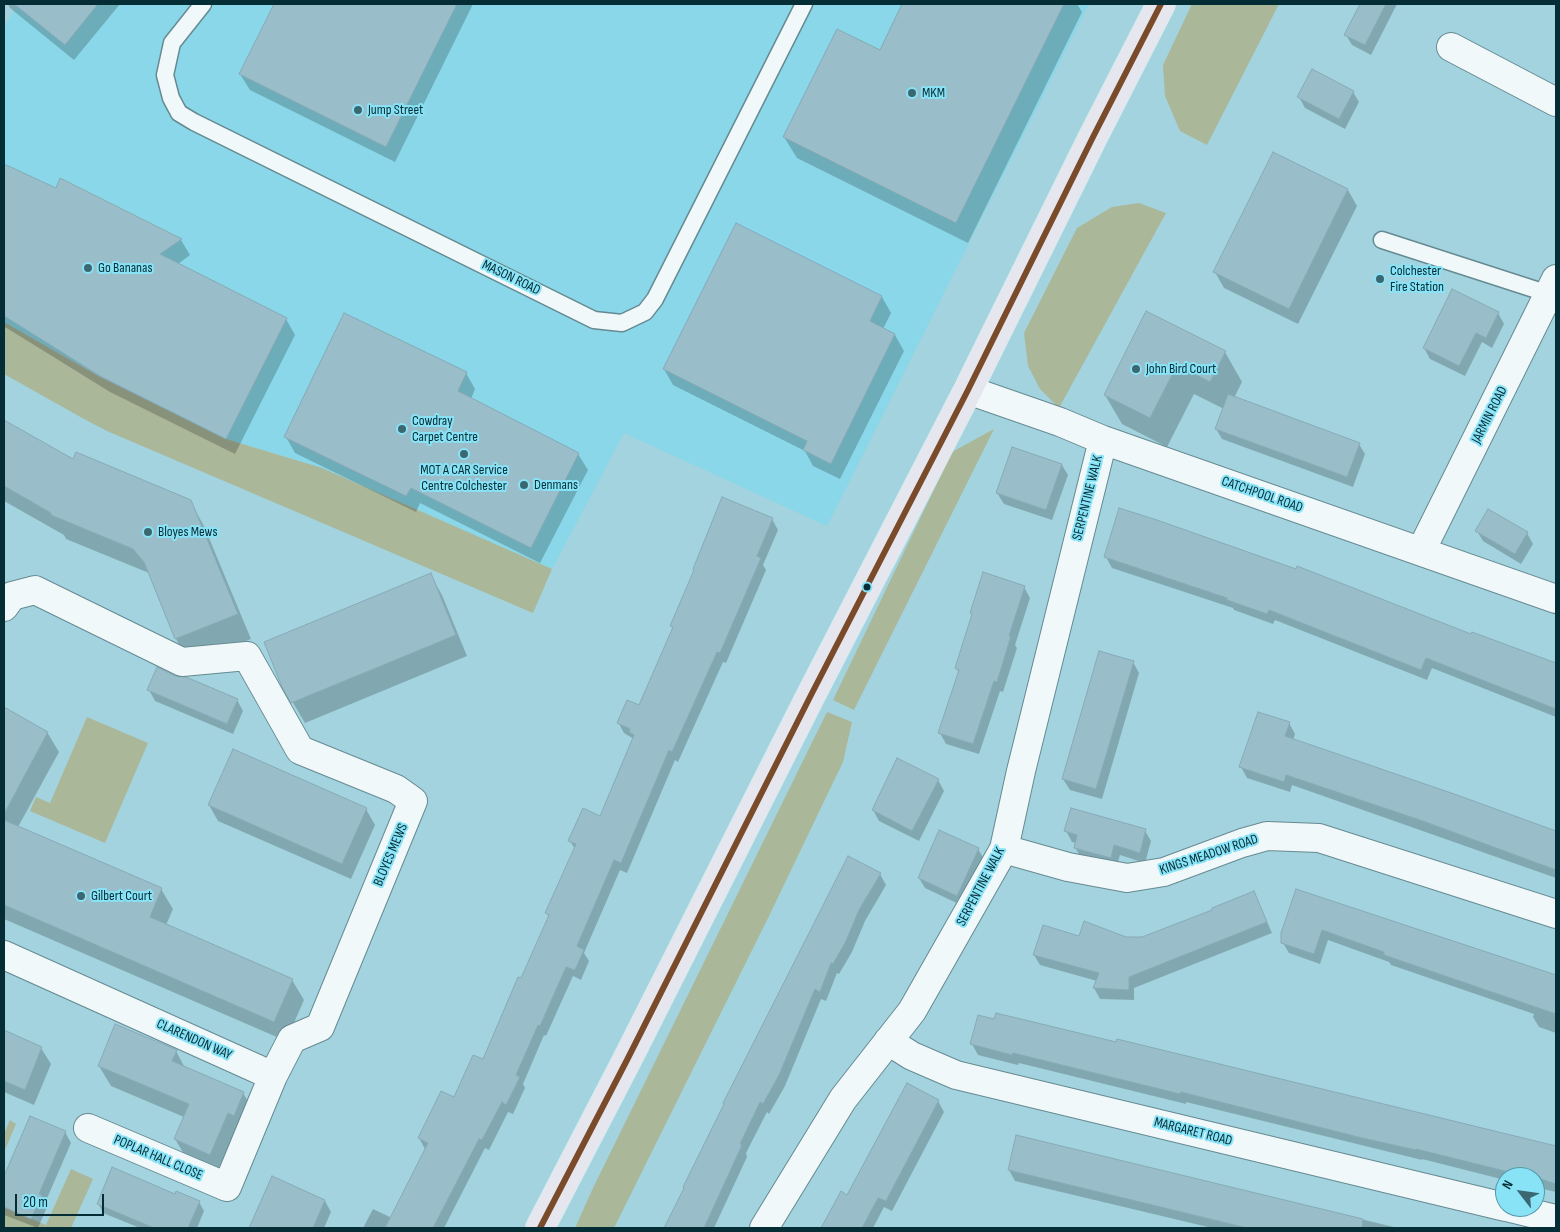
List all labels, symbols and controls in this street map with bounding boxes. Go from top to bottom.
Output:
place label: MKM [922,85,945,101]
marker: MKM [906,87,918,99]
place label: Jump Street [368,102,423,118]
marker: Jump Street [352,104,364,116]
street label: MASON ROAD [479,257,543,299]
place label: Go Bananas [98,260,153,276]
marker: Go Bananas [82,262,94,274]
place label: Colchester Fire Station [1390,263,1444,296]
marker: Colchester Fire Station [1374,273,1386,285]
place label: John Bird Court [1146,361,1216,377]
marker: John Bird Court [1130,363,1142,375]
street label: JARMIN ROAD [1468,384,1512,446]
place label: Cowdray Carpet Centre [412,413,478,446]
marker: Cowdray Carpet Centre [396,423,408,435]
marker: MOT A CAR Service Centre Colchester [458,448,470,460]
street label: SERPENTINE WALK [1069,454,1107,542]
place label: MOT A CAR Service Centre Colchester [420,462,508,494]
street label: CATCHPOOL ROAD [1219,473,1305,517]
place label: Denmans [534,477,578,493]
marker: Denmans [518,479,530,491]
place label: Bloyes Mews [158,524,217,540]
marker: Bloyes Mews [142,526,154,538]
unlabelled marker [862,582,872,592]
street label: BLOYES MEWS [370,821,412,889]
street label: KINGS MEADOW ROAD [1158,831,1260,879]
street label: SERPENTINE WALK [953,845,1009,929]
place label: Gilbert Court [91,888,152,904]
marker: Gilbert Court [75,890,87,902]
street label: CLARENDON WAY [154,1016,234,1064]
street label: MARGARET ROAD [1152,1114,1234,1150]
street label: POPLAR HALL CLOSE [111,1132,205,1184]
north arrow [1495,1167,1545,1217]
text: N [1498,1177,1517,1192]
scale bar [18,1184,106,1216]
text: 20 m [23,1193,48,1212]

